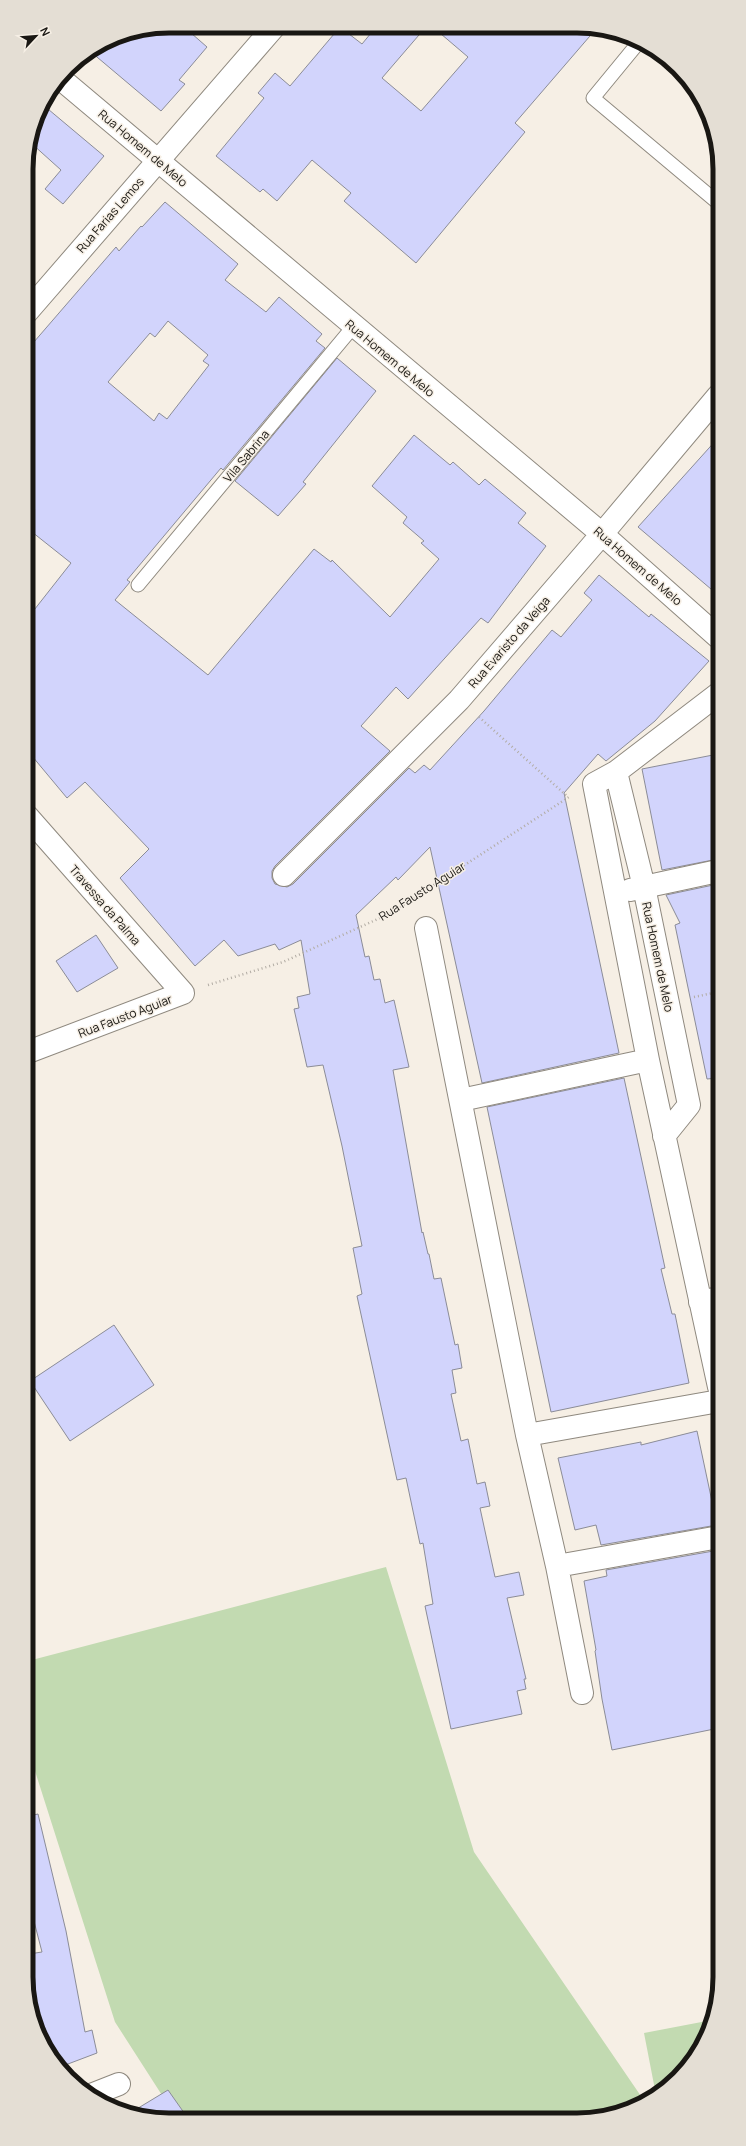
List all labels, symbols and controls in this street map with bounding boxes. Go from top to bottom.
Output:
north arrow [16,16,56,56]
text: N [37,25,54,38]
street label: Rua Homem de Melo [95,105,191,191]
street label: Rua Farias Lemos [72,174,148,256]
street label: Rua Homem de Melo [342,315,438,401]
street label: Vila Sabrina [219,426,273,486]
street label: Rua Homem de Melo [590,523,686,609]
street label: Rua Evaristo da Veiga [464,592,554,692]
street label: Rua Fausto Aguiar [375,857,469,925]
street label: Travessa da Palma [65,861,145,949]
street label: Rua Homem de Melo [638,900,678,1014]
street label: Rua Fausto Aguiar [76,990,175,1042]

